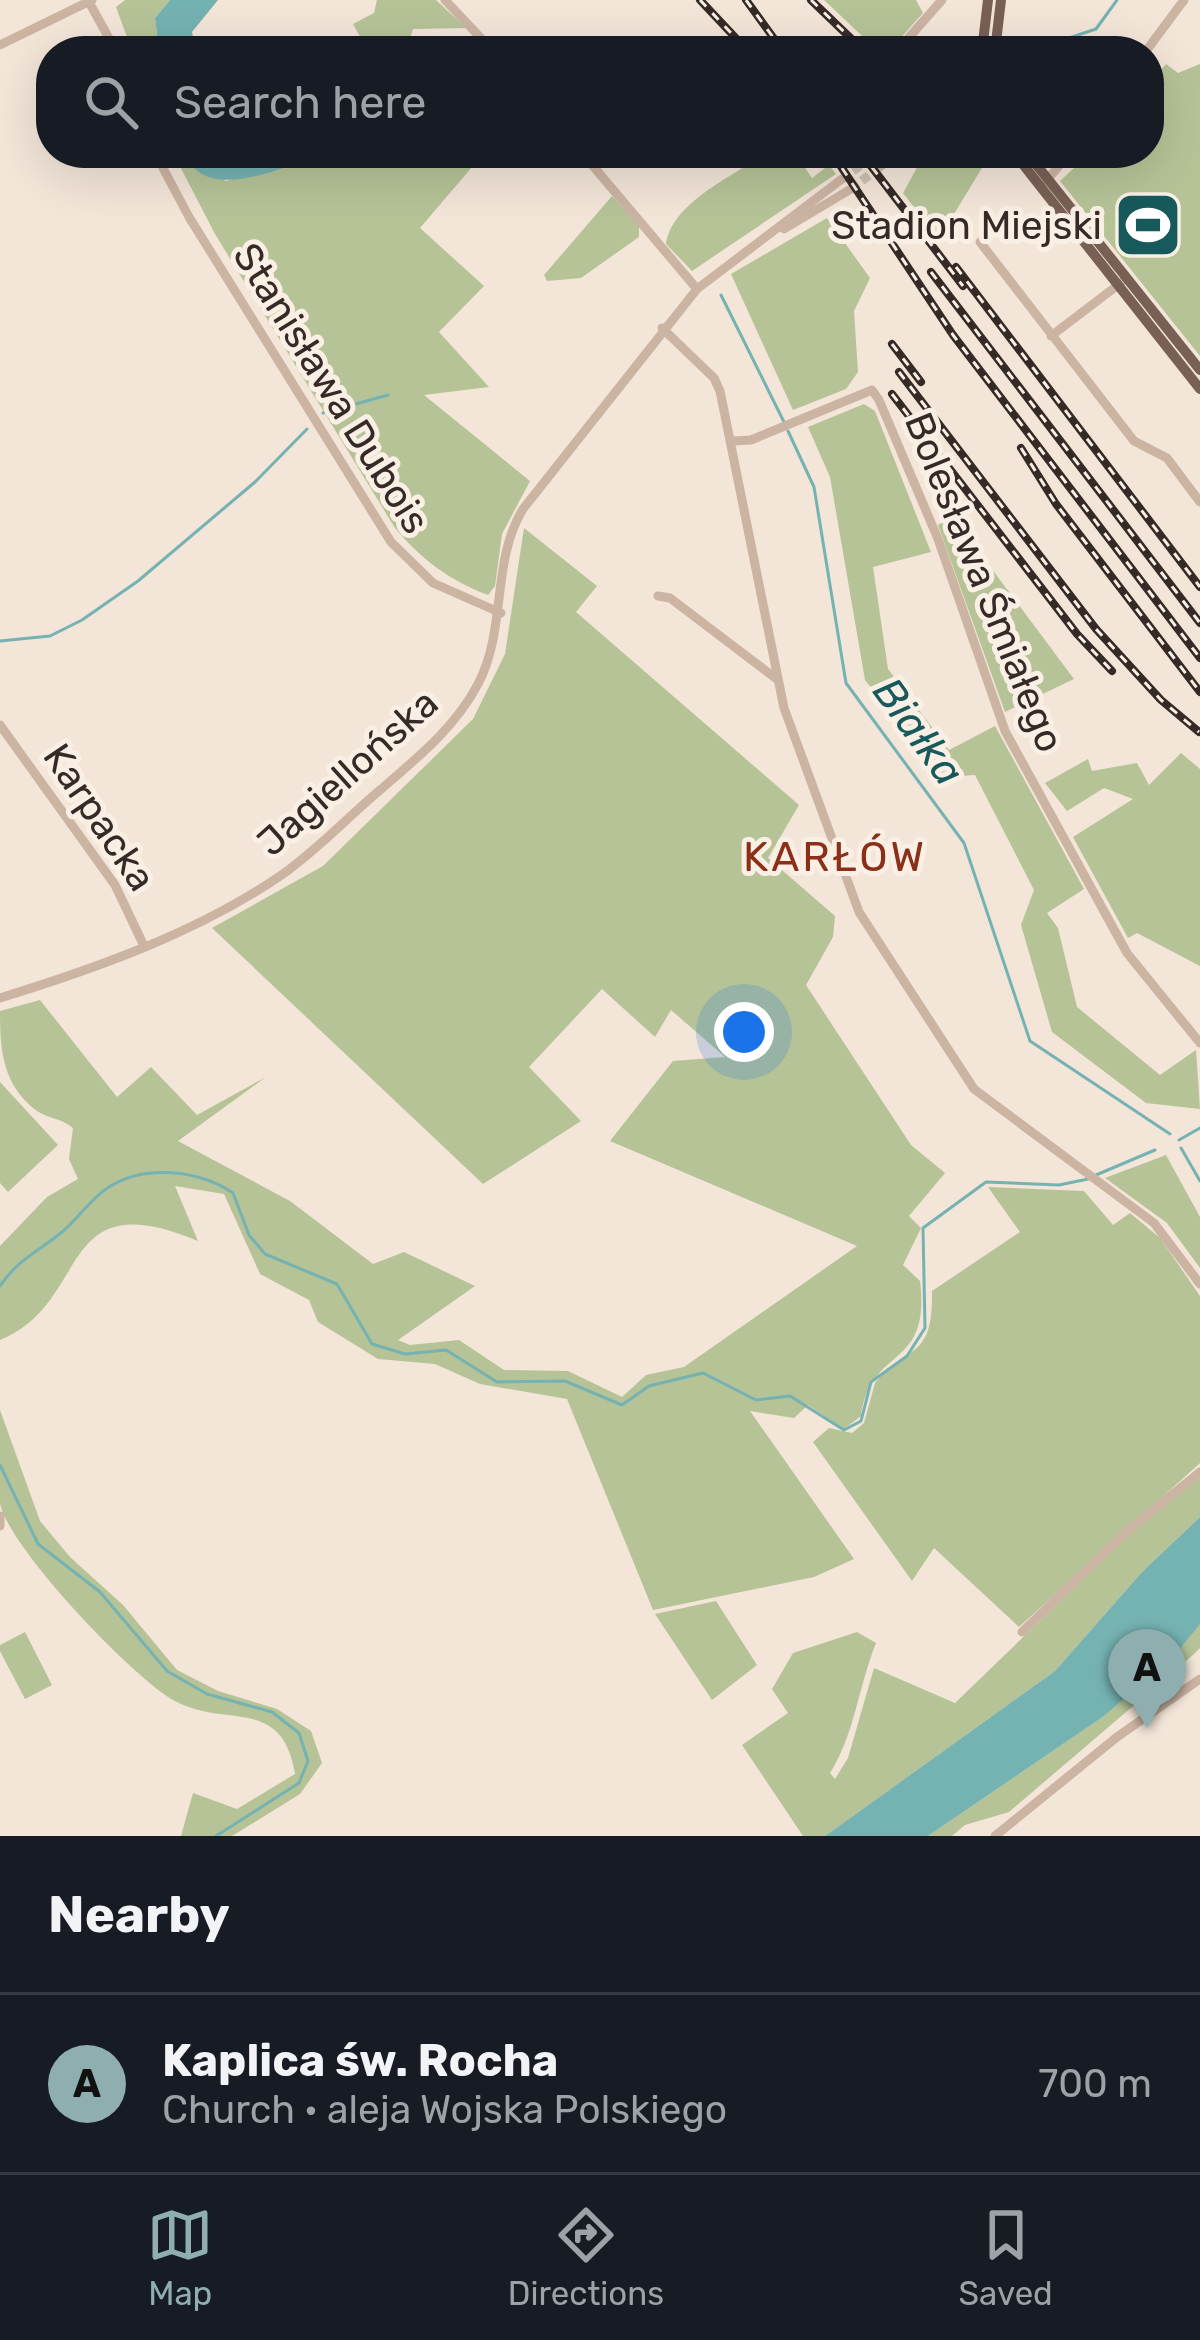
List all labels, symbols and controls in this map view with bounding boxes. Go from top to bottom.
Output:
search box [36,36,1164,168]
icon: search [78,69,144,135]
text: Search here [174,76,426,129]
sports icon: Stadion Miejski [1113,190,1183,260]
place label: Stadion Miejski [831,203,1102,249]
street label: Stanisława Dubois [223,235,439,542]
street label: Bolesława Śmiałego [895,406,1073,759]
water label: Białka [862,668,974,795]
street label: Jagiellońska [248,680,447,866]
street label: Karpacka [33,735,165,900]
district label: KARŁÓW [743,832,927,882]
your location [714,1002,774,1062]
pin: A [1108,1629,1186,1728]
text: Nearby [48,1884,230,1945]
text: Kaplica św. Rocha [162,2034,558,2087]
text: A [73,2061,101,2107]
text: 700 m [1038,2061,1152,2107]
text: Church · aleja Wojska Polskiego [162,2087,727,2133]
tab: Map [147,2202,213,2313]
tab: Directions [508,2202,664,2313]
tab: Saved [959,2202,1053,2313]

